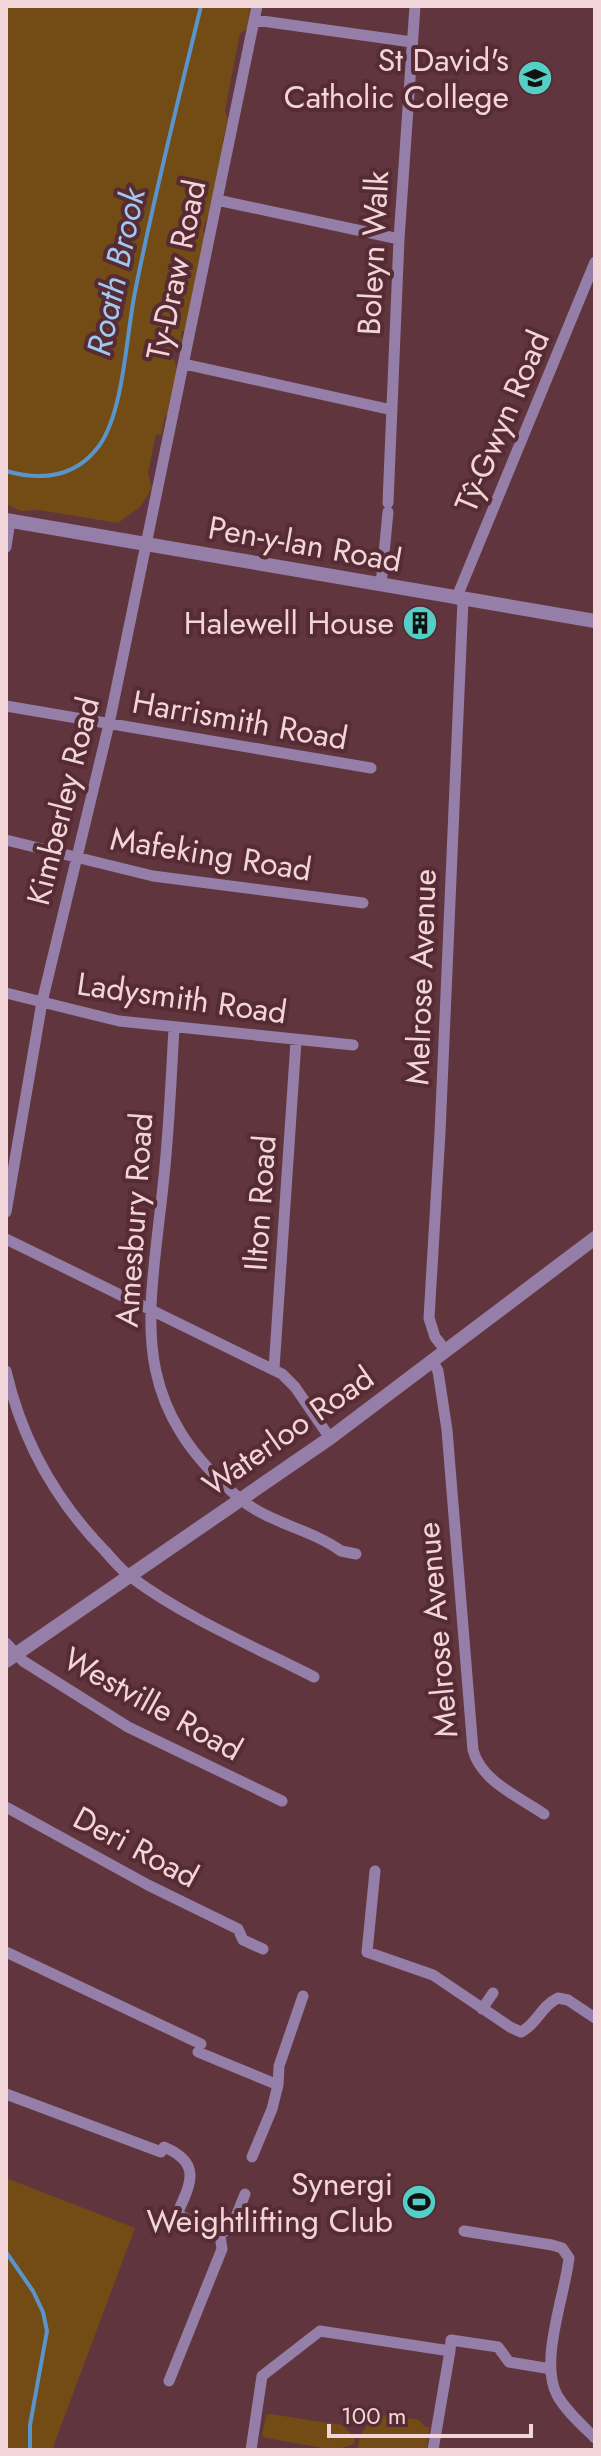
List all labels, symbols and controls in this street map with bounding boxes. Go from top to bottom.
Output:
place label: St David's Catholic College [284,37,509,120]
school or university icon: St David's Catholic College [516,59,554,97]
street label: Boleyn Walk [346,169,400,336]
street label: Ty-Draw Road [134,176,218,364]
water label: Roath Brook [74,182,158,361]
street label: Tŷ-Gwyn Road [443,323,561,519]
street label: Pen-y-lan Road [205,504,405,584]
place label: Halewell House [184,600,394,646]
building icon: Halewell House [401,604,439,642]
street label: Harrismith Road [129,678,351,762]
street label: Kimberley Road [15,692,111,910]
street label: Mafeking Road [107,815,315,893]
street label: Melrose Avenue [394,868,448,1086]
street label: Ladysmith Road [74,961,290,1035]
street label: Amesbury Road [104,1111,164,1329]
street label: Ilton Road [232,1134,288,1272]
street label: Waterloo Road [193,1355,383,1507]
street label: Melrose Avenue [405,1520,469,1740]
street label: Westville Road [55,1636,251,1772]
street label: Deri Road [65,1795,207,1899]
place label: Synergi Weightlifting Club [147,2161,393,2244]
sports icon: Synergi Weightlifting Club [400,2183,438,2221]
scale bar [329,2388,531,2438]
text: 100 m [341,2398,407,2433]

